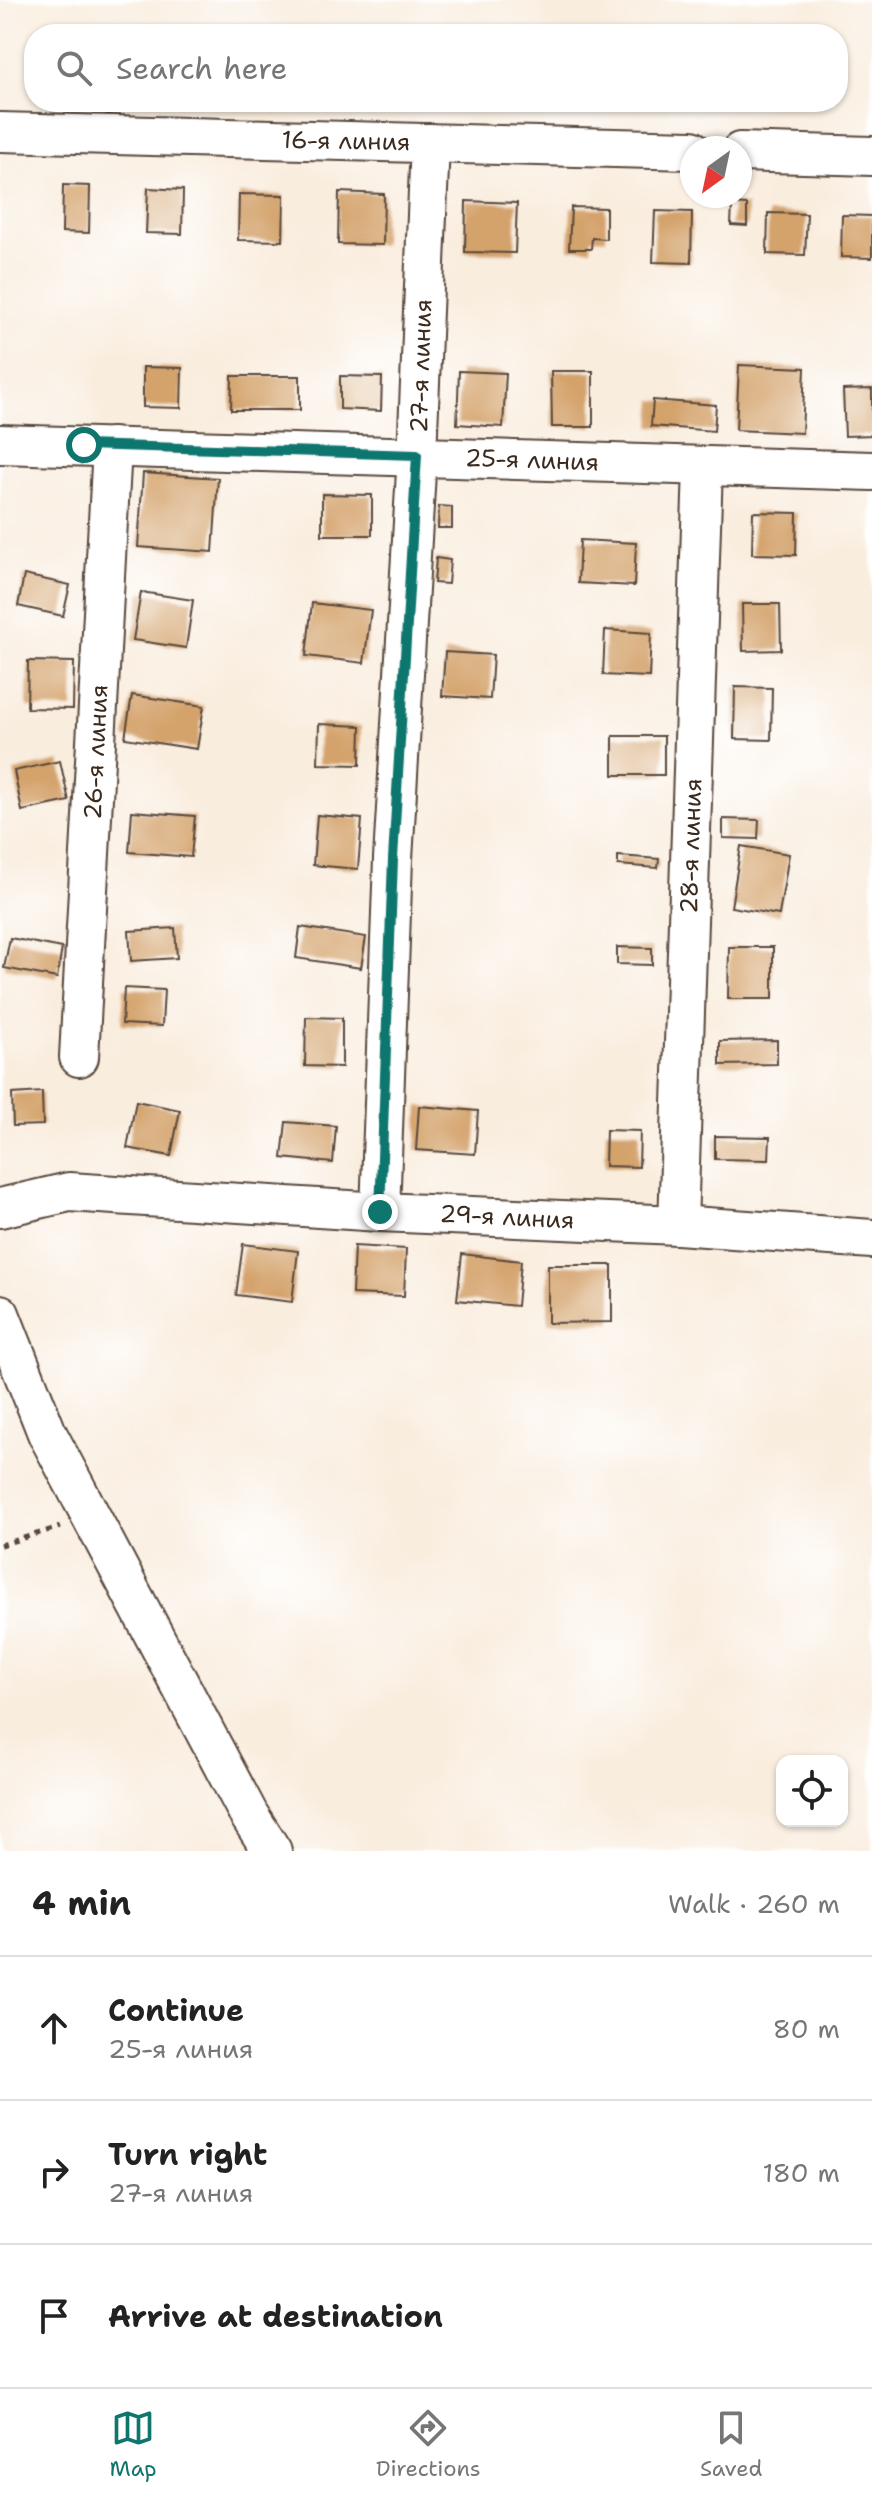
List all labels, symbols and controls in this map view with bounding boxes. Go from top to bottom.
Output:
search box [24,24,848,112]
icon: search [52,46,96,90]
text: Search here [116,48,287,89]
street label: 16-я линия [281,124,411,158]
north arrow [680,136,752,208]
street label: 27-я линия [403,298,439,434]
route start [66,427,102,463]
street label: 25-я линия [464,442,600,478]
street label: 26-я линия [76,684,116,820]
street label: 28-я линия [673,778,709,914]
route end [362,1194,398,1230]
street label: 29-я линия [439,1197,575,1237]
map controls [776,1755,848,1827]
button: locate [776,1755,848,1827]
text: 4 min [32,1880,131,1926]
text: Walk · 260 m [668,1886,840,1921]
text: Continue [108,1990,244,2031]
icon: ahead [32,2006,76,2050]
text: 80 m [773,2011,840,2046]
text: 25-я линия [108,2031,253,2066]
text: Turn right [108,2134,267,2175]
icon: right [32,2150,76,2194]
text: 180 m [762,2155,840,2190]
text: 27-я линия [108,2175,253,2210]
icon: arrive [32,2294,76,2338]
text: Arrive at destination [108,2296,443,2337]
tab: Map [110,2406,157,2483]
tab: Directions [376,2406,481,2483]
tab: Saved [700,2406,762,2483]

